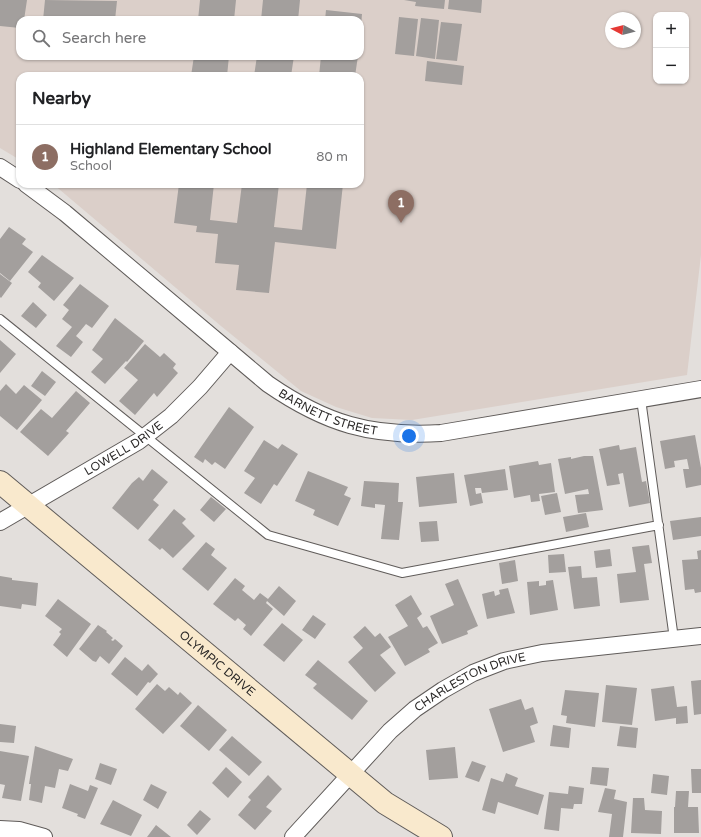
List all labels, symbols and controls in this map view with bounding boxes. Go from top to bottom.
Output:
north arrow [605,12,641,48]
map controls [653,12,689,84]
button: + [653,12,689,48]
search box [16,16,364,60]
icon: search [30,27,52,49]
text: Search here [62,29,146,47]
button: − [653,48,689,84]
text: Nearby [32,88,91,109]
text: Highland Elementary School [70,140,271,158]
text: 1 [41,149,49,165]
text: 80 m [316,149,348,165]
text: School [70,158,112,174]
pin: 1 [388,190,414,223]
street label: BARNETT STREET [276,386,379,438]
street label: LOWELL DRIVE [82,418,166,478]
your location [399,426,419,446]
street label: OLYMPIC DRIVE [176,627,259,699]
street label: CHARLESTON DRIVE [412,650,527,714]

